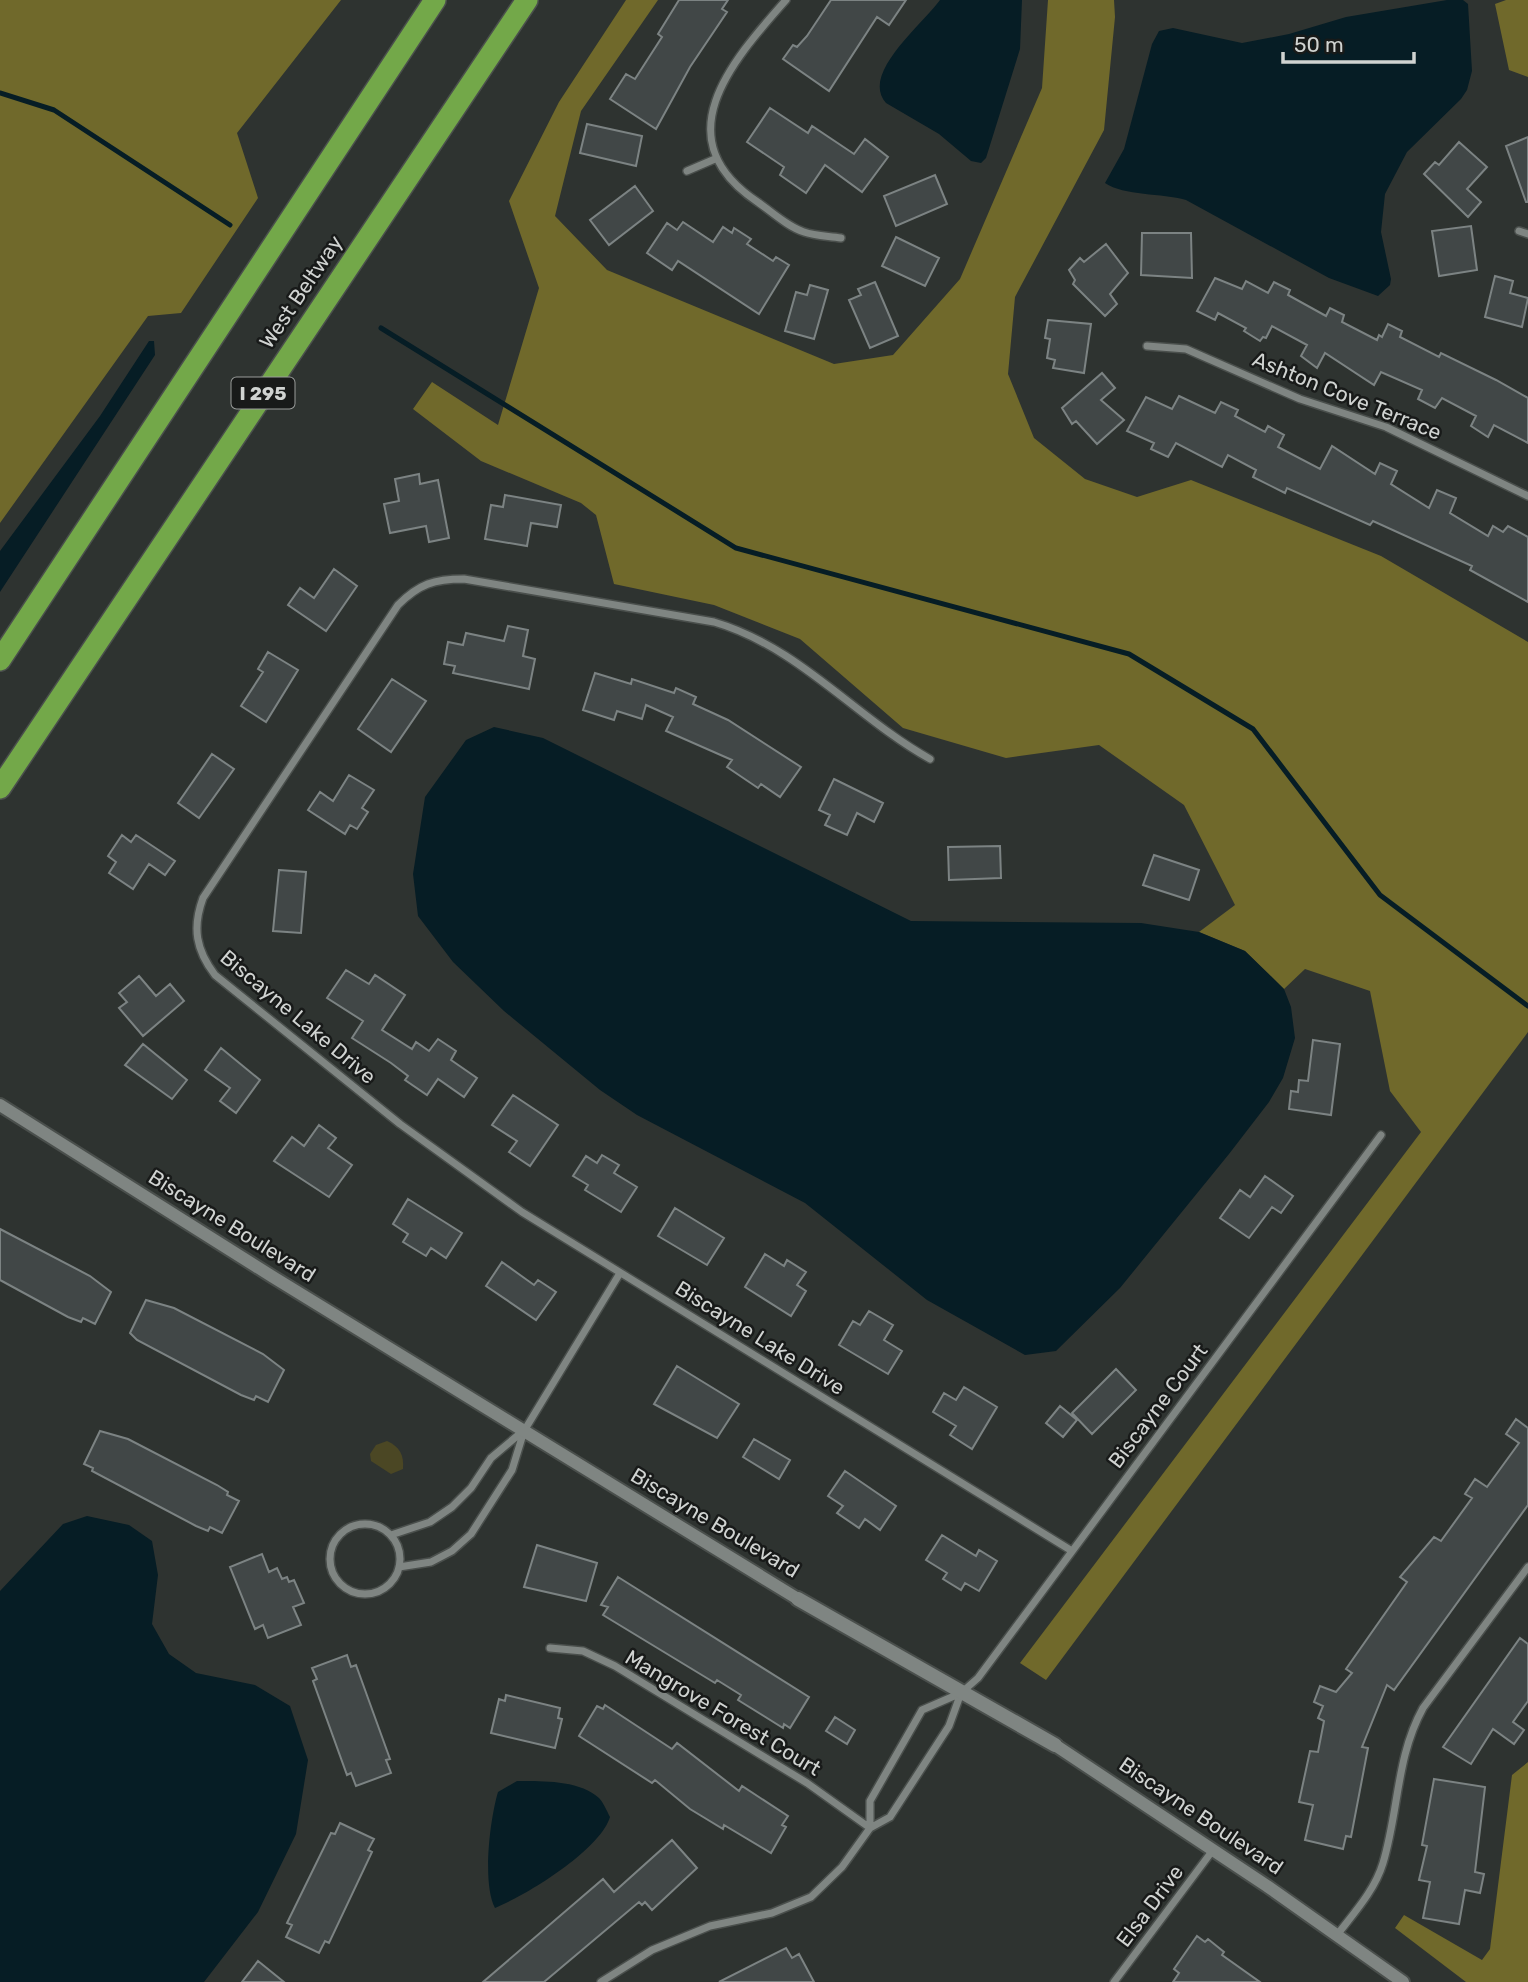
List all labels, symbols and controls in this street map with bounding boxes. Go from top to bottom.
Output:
scale bar [1283,21,1414,65]
text: 50 m [1294,32,1344,57]
street label: West Beltway [254,230,348,353]
street label: Ashton Cove Terrace [1249,346,1445,445]
road number: I 295 [232,378,294,408]
street label: Biscayne Lake Drive [216,944,381,1089]
street label: Biscayne Boulevard [144,1164,320,1287]
street label: Biscayne Lake Drive [671,1275,850,1400]
street label: Biscayne Court [1103,1339,1212,1473]
street label: Biscayne Boulevard [626,1462,804,1583]
street label: Mangrove Forest Court [621,1644,826,1781]
street label: Biscayne Boulevard [1115,1751,1288,1880]
street label: Elsa Drive [1111,1860,1188,1951]

